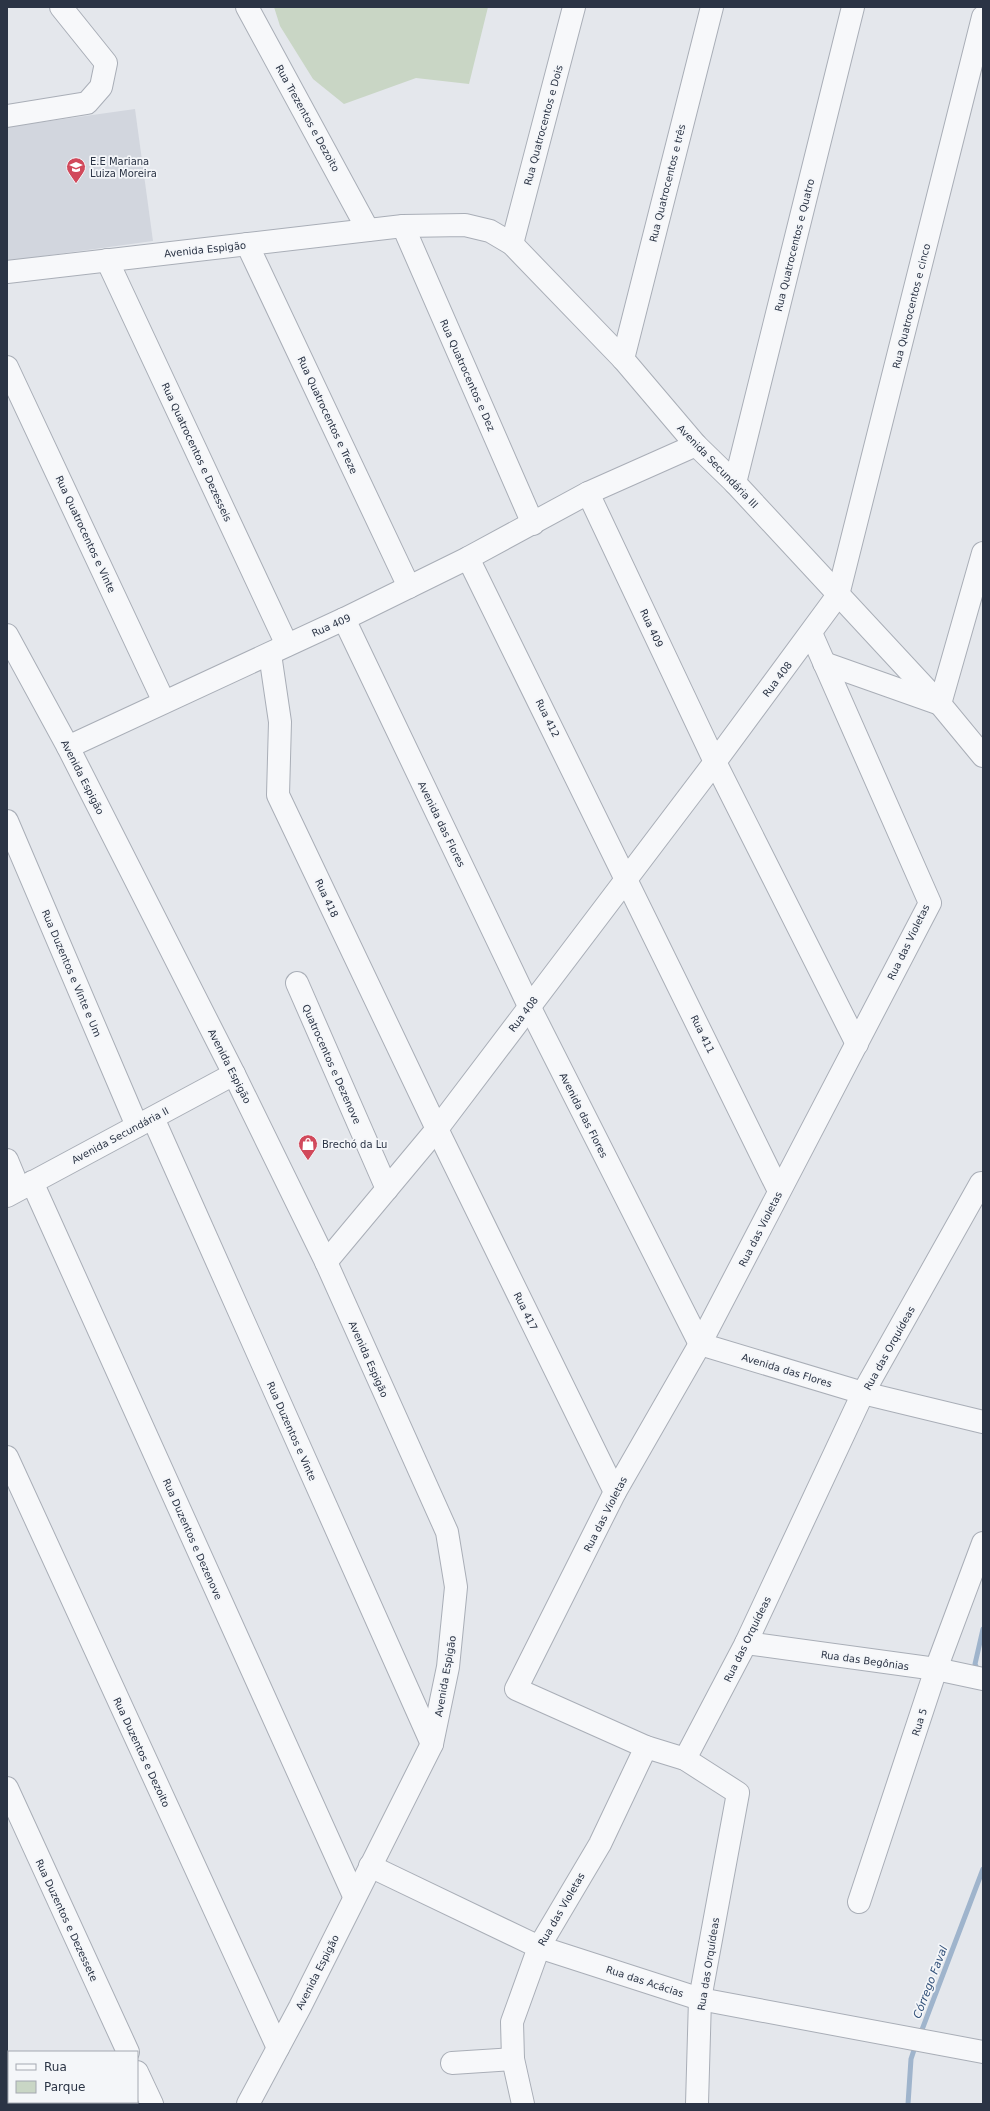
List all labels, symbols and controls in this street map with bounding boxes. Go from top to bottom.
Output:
street label: Rua Trezentos e Dezoito [274,63,342,174]
street label: Rua Quatrocentos e Dois [522,64,565,186]
street label: Rua Quatrocentos e três [647,123,687,243]
school or university icon: E.E Mariana Luiza Moreira [65,156,87,184]
place label: E.E Mariana Luiza Moreira [90,156,157,179]
street label: Rua Quatrocentos e Quatro [773,178,816,313]
street label: Avenida Espigão [164,240,247,259]
street label: Rua Quatrocentos e cinco [891,243,932,370]
street label: Rua Quatrocentos e Dez [438,318,497,433]
street label: Rua Quatrocentos e Treze [295,355,360,476]
street label: Rua Quatrocentos e Dezesseis [159,381,234,523]
street label: Avenida Secundária III [675,422,760,510]
street label: Rua Quatrocentos e Vinte [54,474,118,595]
street label: Rua 409 [638,607,665,649]
street label: Rua 409 [310,612,352,639]
street label: Rua 408 [761,660,794,699]
street label: Rua 412 [534,697,562,739]
street label: Avenida Espigão [59,738,106,816]
street label: Avenida das Flores [416,780,467,869]
street label: Rua 418 [313,877,340,919]
street label: Rua das Violetas [885,903,932,982]
street label: Rua Duzentos e Vinte e Um [40,908,103,1038]
street label: Rua 408 [507,995,540,1034]
street label: Quatrocentos e Dezenove [300,1003,363,1126]
street label: Rua 411 [689,1013,717,1055]
street label: Avenida Espigão [206,1027,253,1105]
street label: Avenida das Flores [557,1071,610,1160]
street label: Avenida Secundária II [70,1105,171,1166]
shop icon: Brechó da Lu [297,1133,319,1161]
place label: Brechó da Lu [322,1139,387,1150]
street label: Rua das Violetas [737,1190,784,1269]
street label: Rua 417 [512,1290,540,1332]
street label: Rua das Orquídeas [862,1304,917,1392]
street label: Avenida Espigão [347,1319,390,1399]
street label: Avenida das Flores [740,1351,833,1389]
street label: Rua Duzentos e Vinte [265,1380,318,1483]
street label: Rua das Violetas [582,1475,629,1554]
street label: Rua Duzentos e Dezenove [161,1477,224,1601]
street label: Rua das Orquídeas [722,1595,773,1684]
street label: Avenida Espigão [433,1635,458,1718]
street label: Rua das Begônias [820,1649,910,1672]
street label: Rua Duzentos e Dezoito [111,1696,172,1809]
street label: Rua 5 [910,1707,929,1737]
street label: Rua Duzentos e Dezessete [33,1857,100,1983]
street label: Rua das Violetas [536,1871,587,1948]
street label: Rua das Orquídeas [696,1917,721,2011]
street label: Avenida Espigão [294,1933,341,2011]
water label: Córrego Faval [911,1944,950,2020]
street label: Rua das Acácias [605,1964,685,1999]
legend [8,2051,138,2103]
text: Rua [44,2060,67,2074]
text: Parque [44,2080,85,2094]

